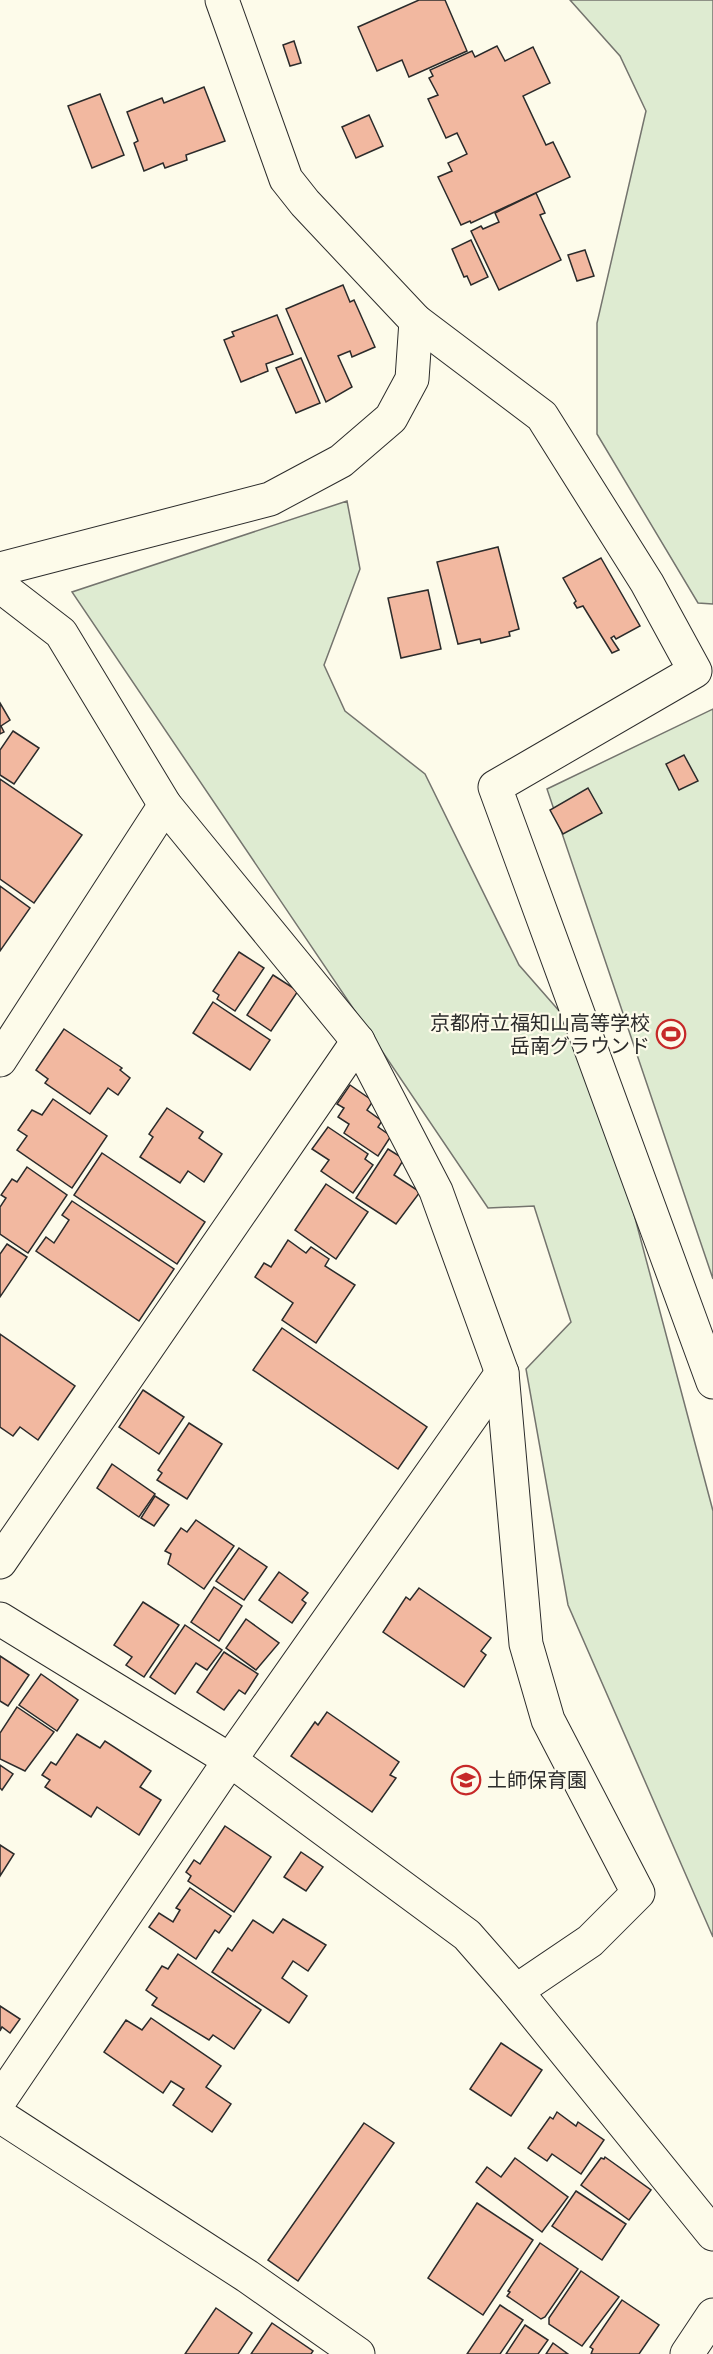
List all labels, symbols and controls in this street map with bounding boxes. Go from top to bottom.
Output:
place label: 京都府立福知山高等学校 岳南グラウンド [430,1011,650,1058]
sports icon: 京都府立福知山高等学校 岳南グラウンド [655,1018,687,1050]
school or university icon: 土師保育園 [450,1764,482,1796]
place label: 土師保育園 [487,1768,587,1792]

